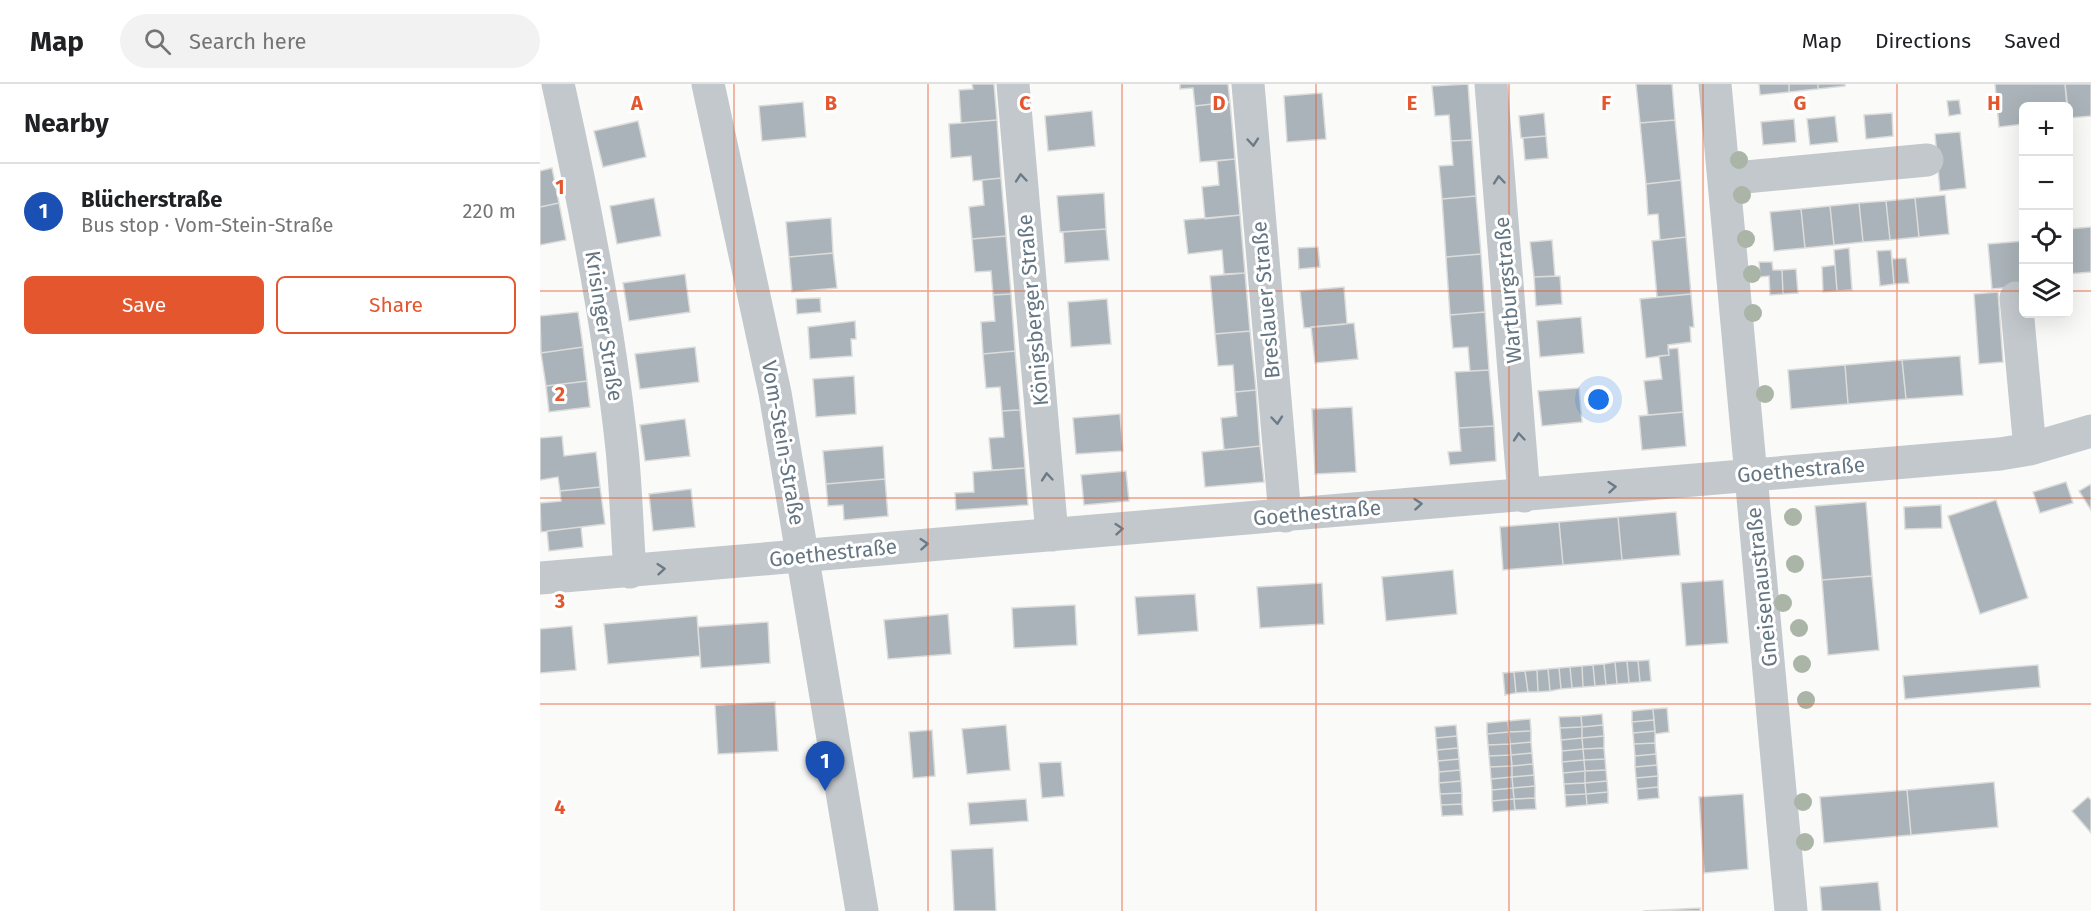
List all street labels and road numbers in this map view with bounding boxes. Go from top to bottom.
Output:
street label: Königsberger Straße [1012,213,1054,407]
street label: Wartburgstraße [1489,216,1527,364]
street label: Breslauer Straße [1246,220,1286,380]
street label: Krisinger Straße [579,249,629,403]
street label: Vom-Stein-Straße [756,359,810,527]
street label: Goethestraße [1736,451,1866,489]
street label: Goethestraße [1252,494,1382,532]
street label: Gneisenaustraße [1741,506,1783,668]
street label: Goethestraße [768,533,898,573]

